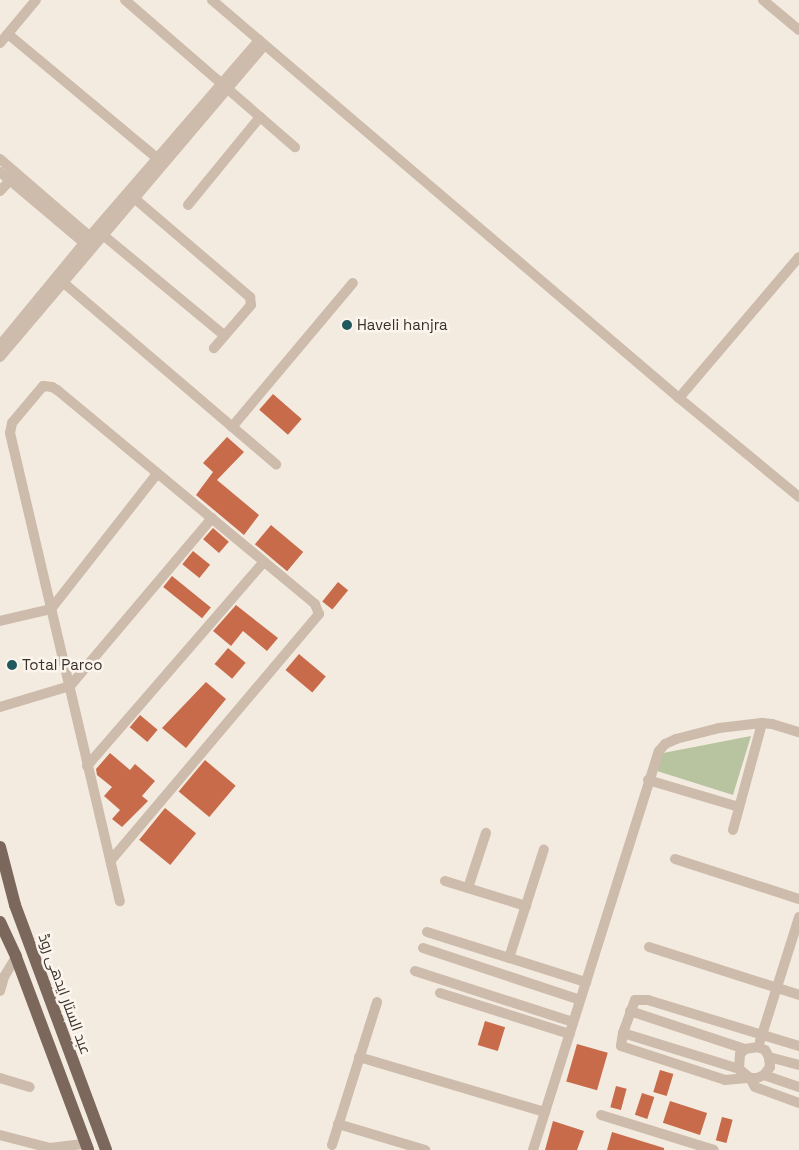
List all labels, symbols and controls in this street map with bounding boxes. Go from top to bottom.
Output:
place label: Haveli hanjra [357,316,448,334]
marker: Haveli hanjra [341,319,353,331]
place label: Total Parco [22,656,102,674]
marker: Total Parco [6,659,18,671]
street label: عبد الستار ایدھی روڈ [35,931,95,1057]

